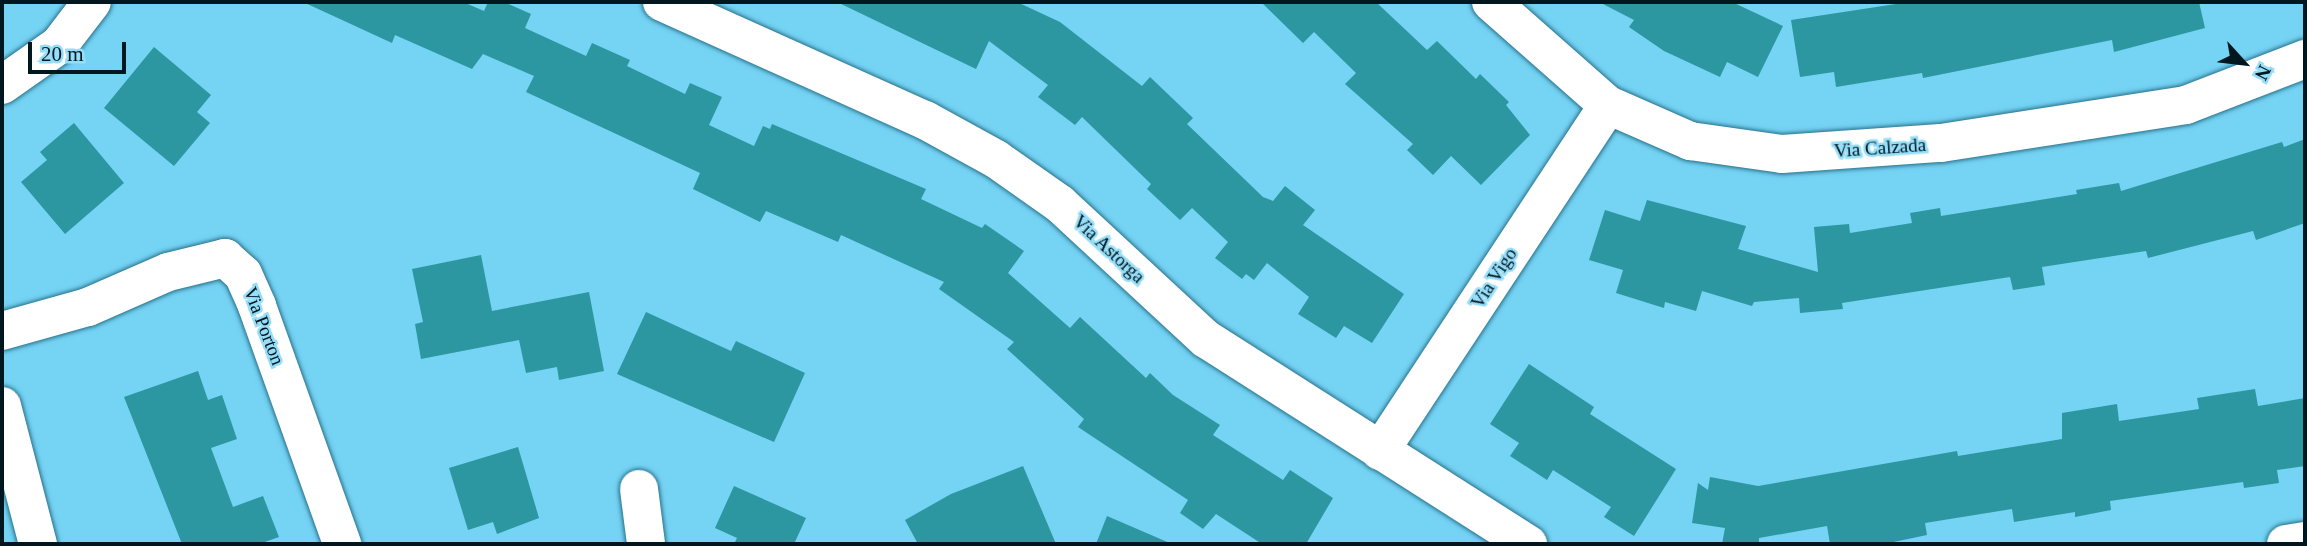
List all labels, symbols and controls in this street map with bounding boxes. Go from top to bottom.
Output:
scale bar [32,28,130,72]
north arrow [2209,28,2279,98]
text: 20 m [41,42,84,66]
text: N [2251,62,2276,84]
street label: Via Calzada [1833,133,1927,163]
street label: Via Astorga [1068,210,1150,288]
street label: Via Vigo [1466,243,1522,313]
street label: Via Porton [239,284,289,368]

